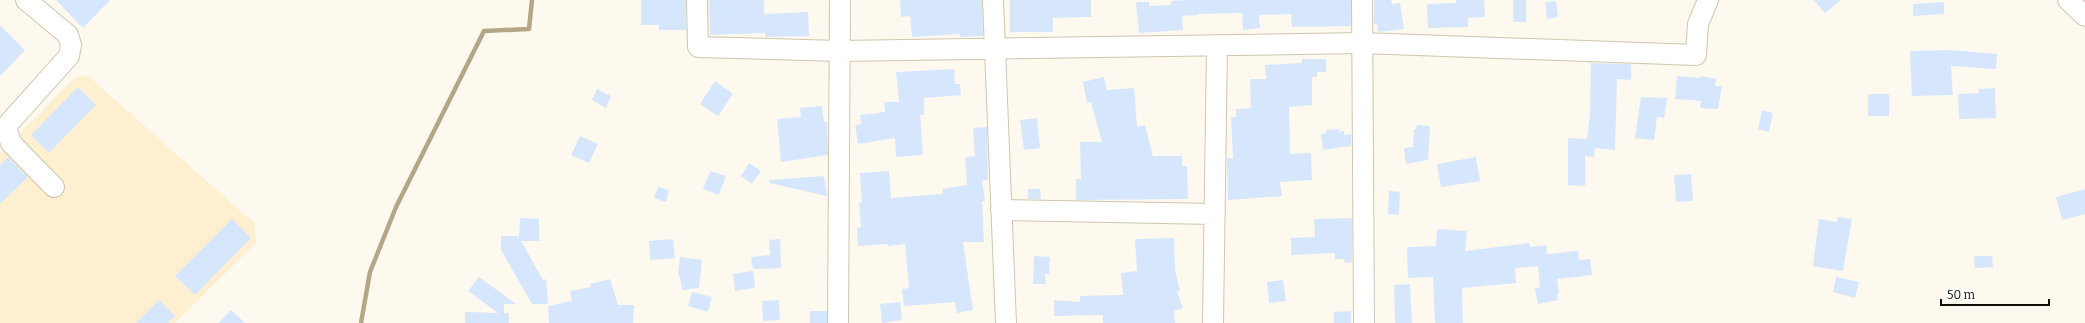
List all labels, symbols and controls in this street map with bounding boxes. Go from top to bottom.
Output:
scale bar [1941,281,2049,307]
text: 50 m [1947,288,1976,302]

